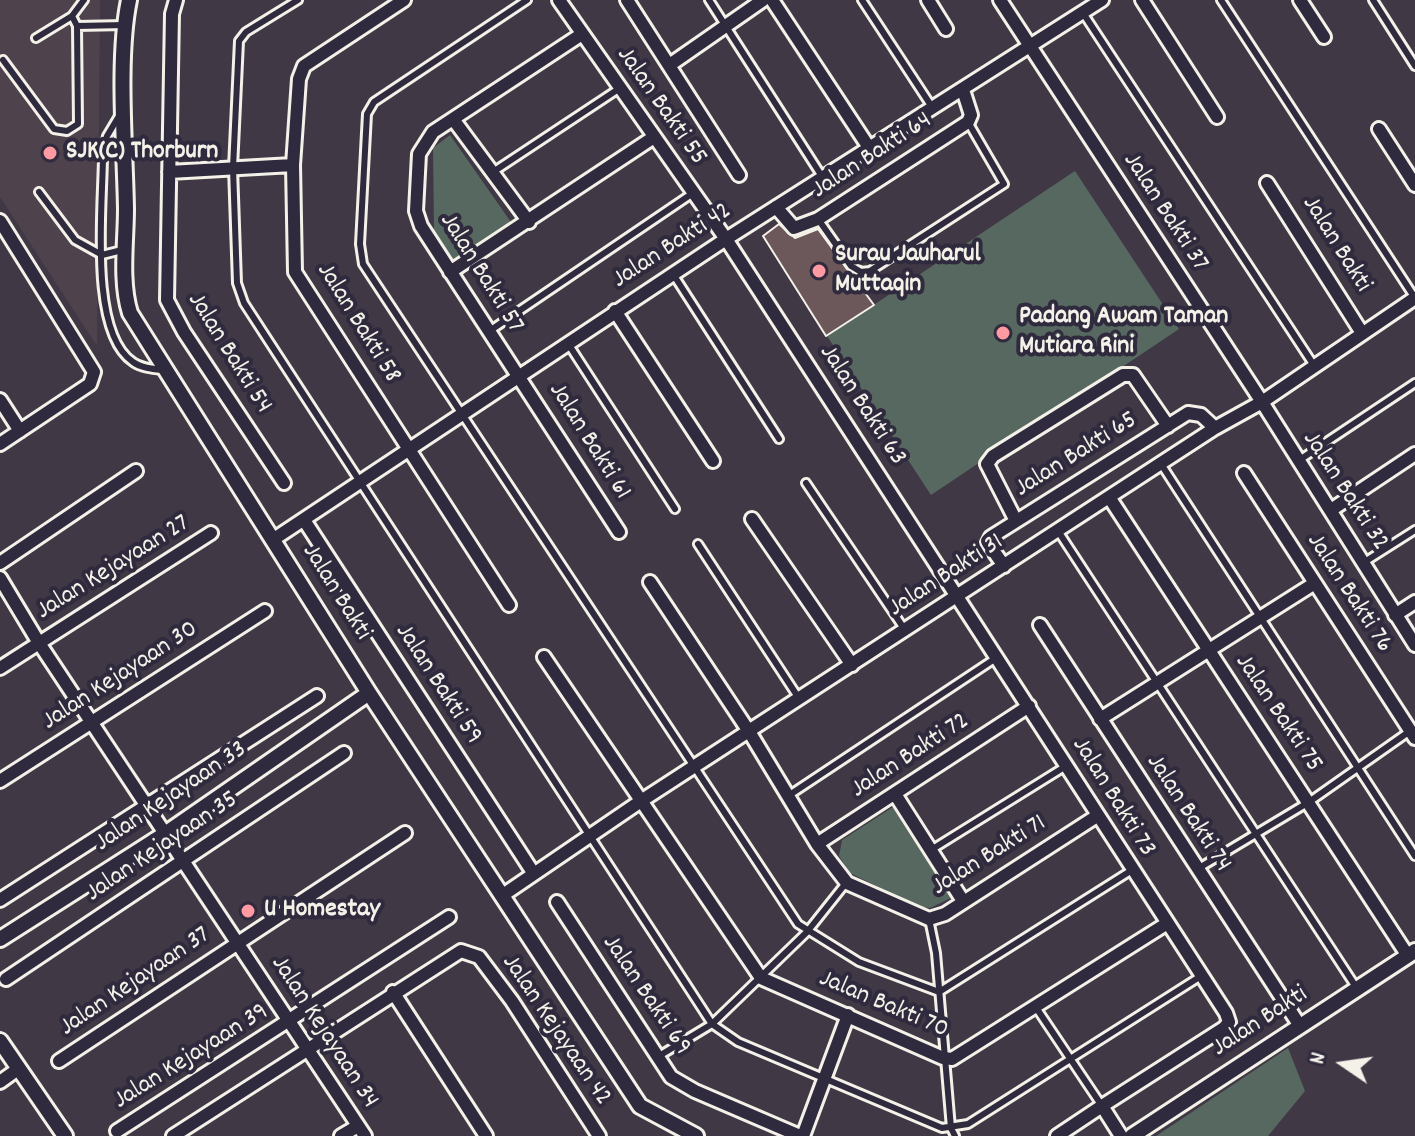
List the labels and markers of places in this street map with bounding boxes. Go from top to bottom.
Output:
place label: SJK(C) Thorburn [66,137,218,169]
marker: SJK(C) Thorburn [41,144,59,162]
place label: Surau Jauharul Muttaqin [835,240,981,302]
marker: Surau Jauharul Muttaqin [810,262,828,280]
place label: Padang Awam Taman Mutiara Rini [1019,302,1228,364]
marker: Padang Awam Taman Mutiara Rini [994,324,1012,342]
place label: U Homestay [264,895,380,927]
marker: U Homestay [239,902,257,920]

